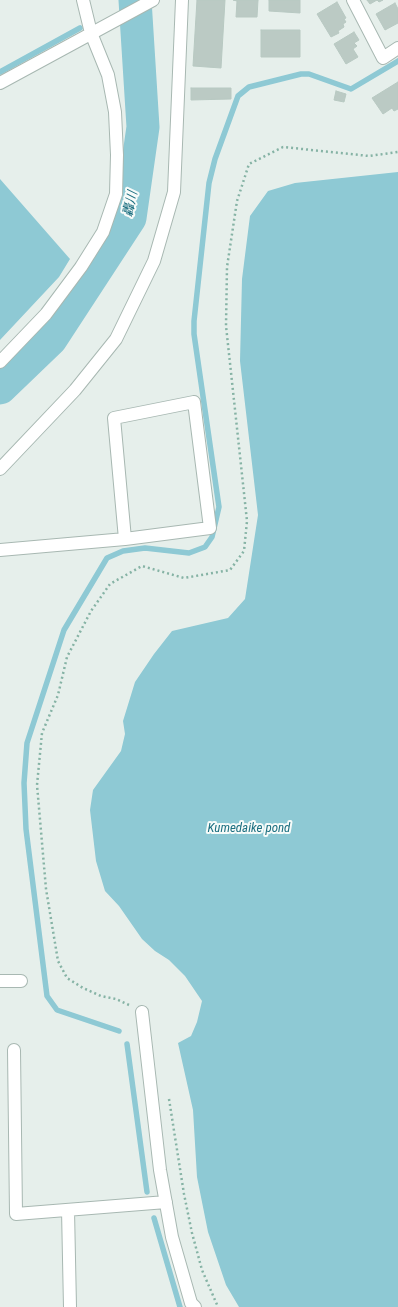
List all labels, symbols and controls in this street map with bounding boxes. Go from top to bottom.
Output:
water label: 轟川 [121,190,141,218]
water label: Kumedaike pond [208,821,290,837]

